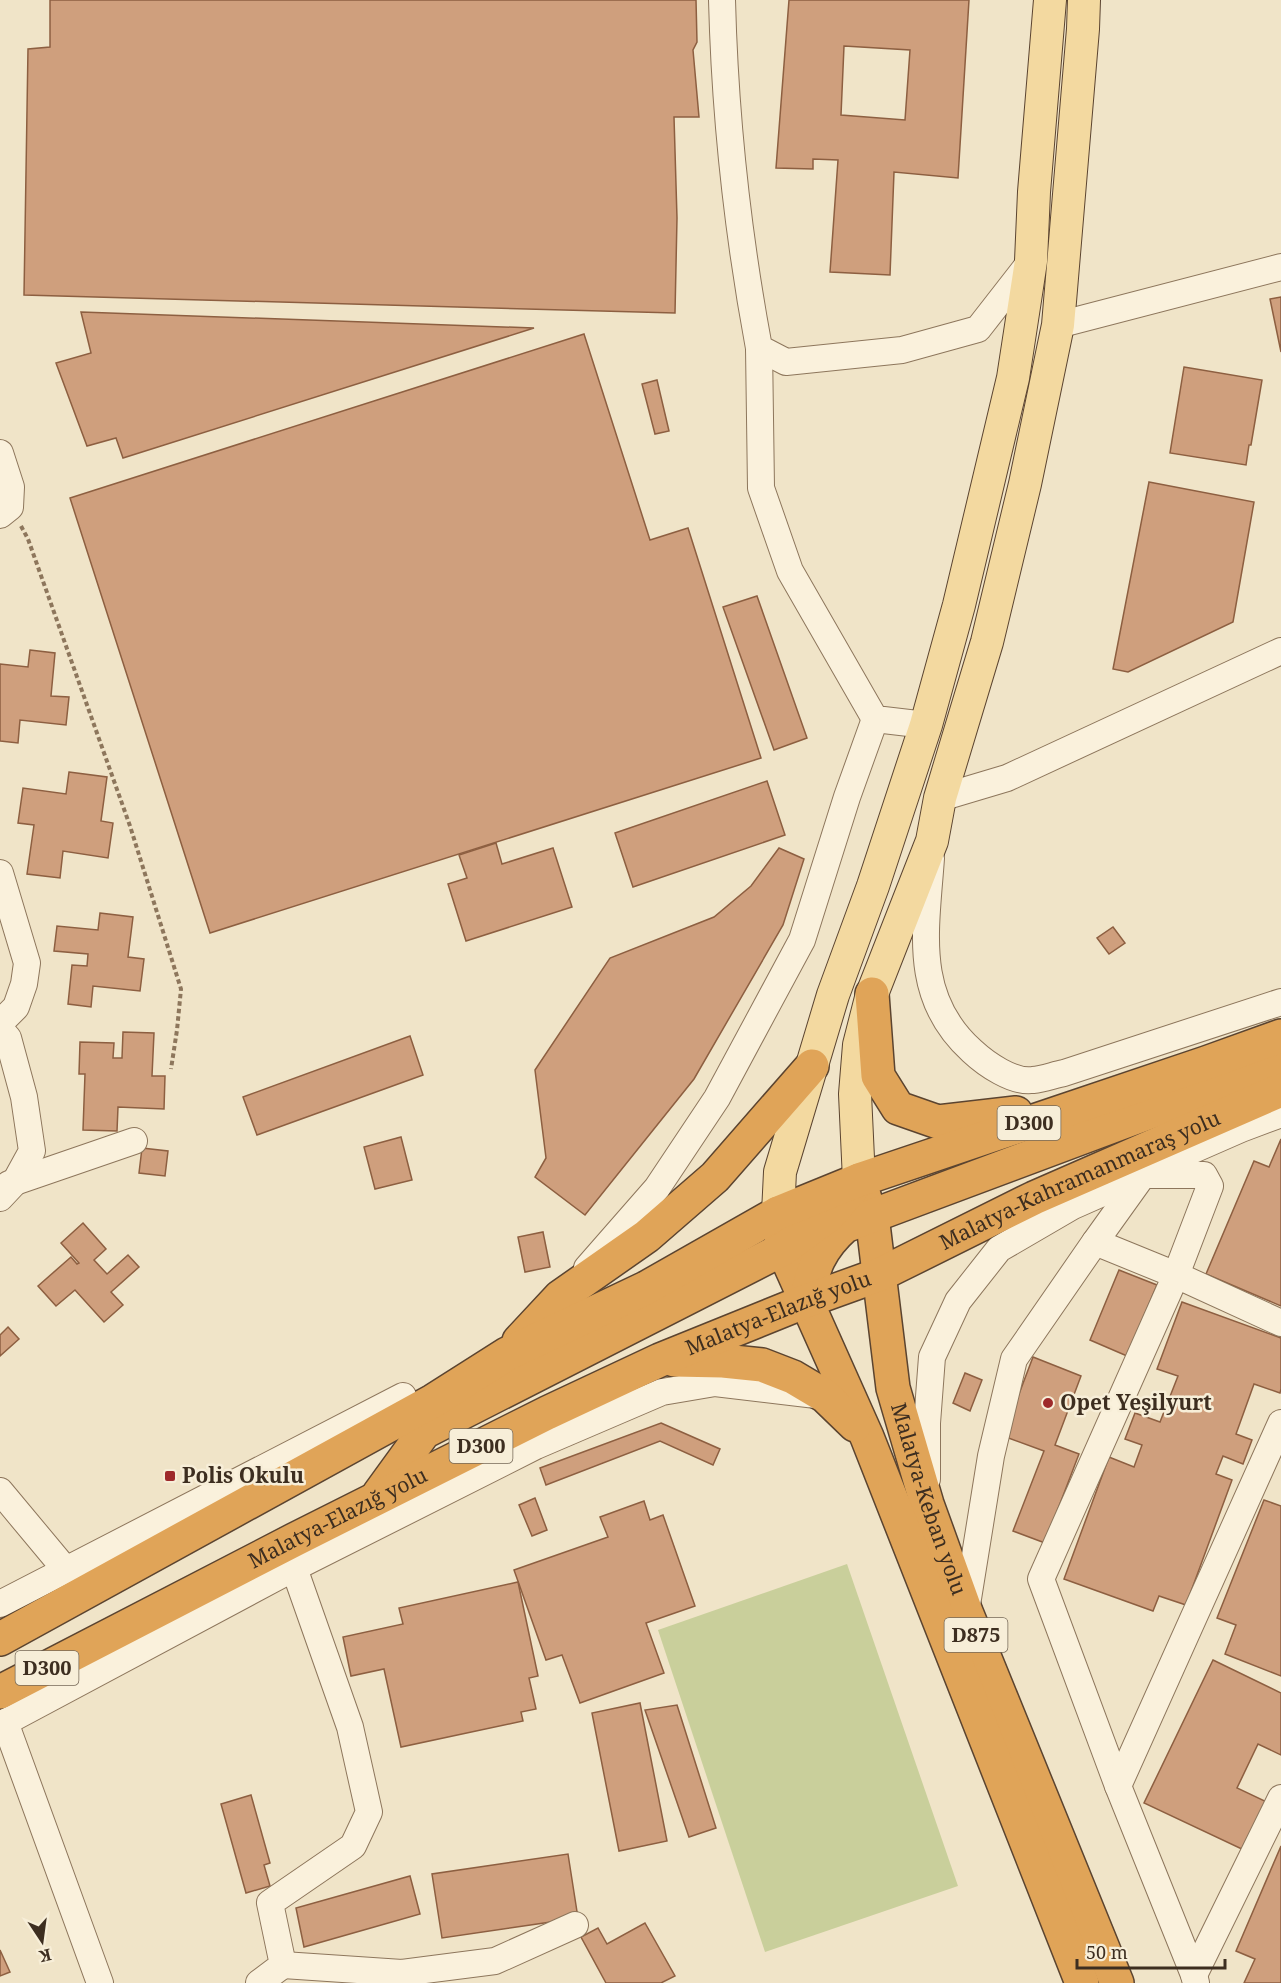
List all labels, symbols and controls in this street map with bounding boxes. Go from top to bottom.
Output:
street label: Malatya-Kahramanmaraş yolu [934,1103,1224,1256]
road number: D300 [998,1106,1060,1140]
street label: Malatya-Elazığ yolu [681,1264,875,1361]
place label: Opet Yeşilyurt [1060,1388,1212,1416]
marker: Opet Yeşilyurt [1041,1396,1055,1410]
street label: Malatya-Keban yolu [885,1399,974,1599]
road number: D300 [450,1429,512,1463]
street label: Malatya-Elazığ yolu [243,1460,432,1574]
place label: Polis Okulu [182,1461,304,1489]
marker: Polis Okulu [163,1469,177,1483]
road number: D875 [944,1618,1008,1652]
road number: D300 [15,1651,78,1685]
north arrow [12,1911,72,1971]
scale bar [1077,1932,1226,1970]
text: 50 m [1086,1940,1128,1964]
text: K [37,1944,54,1968]

